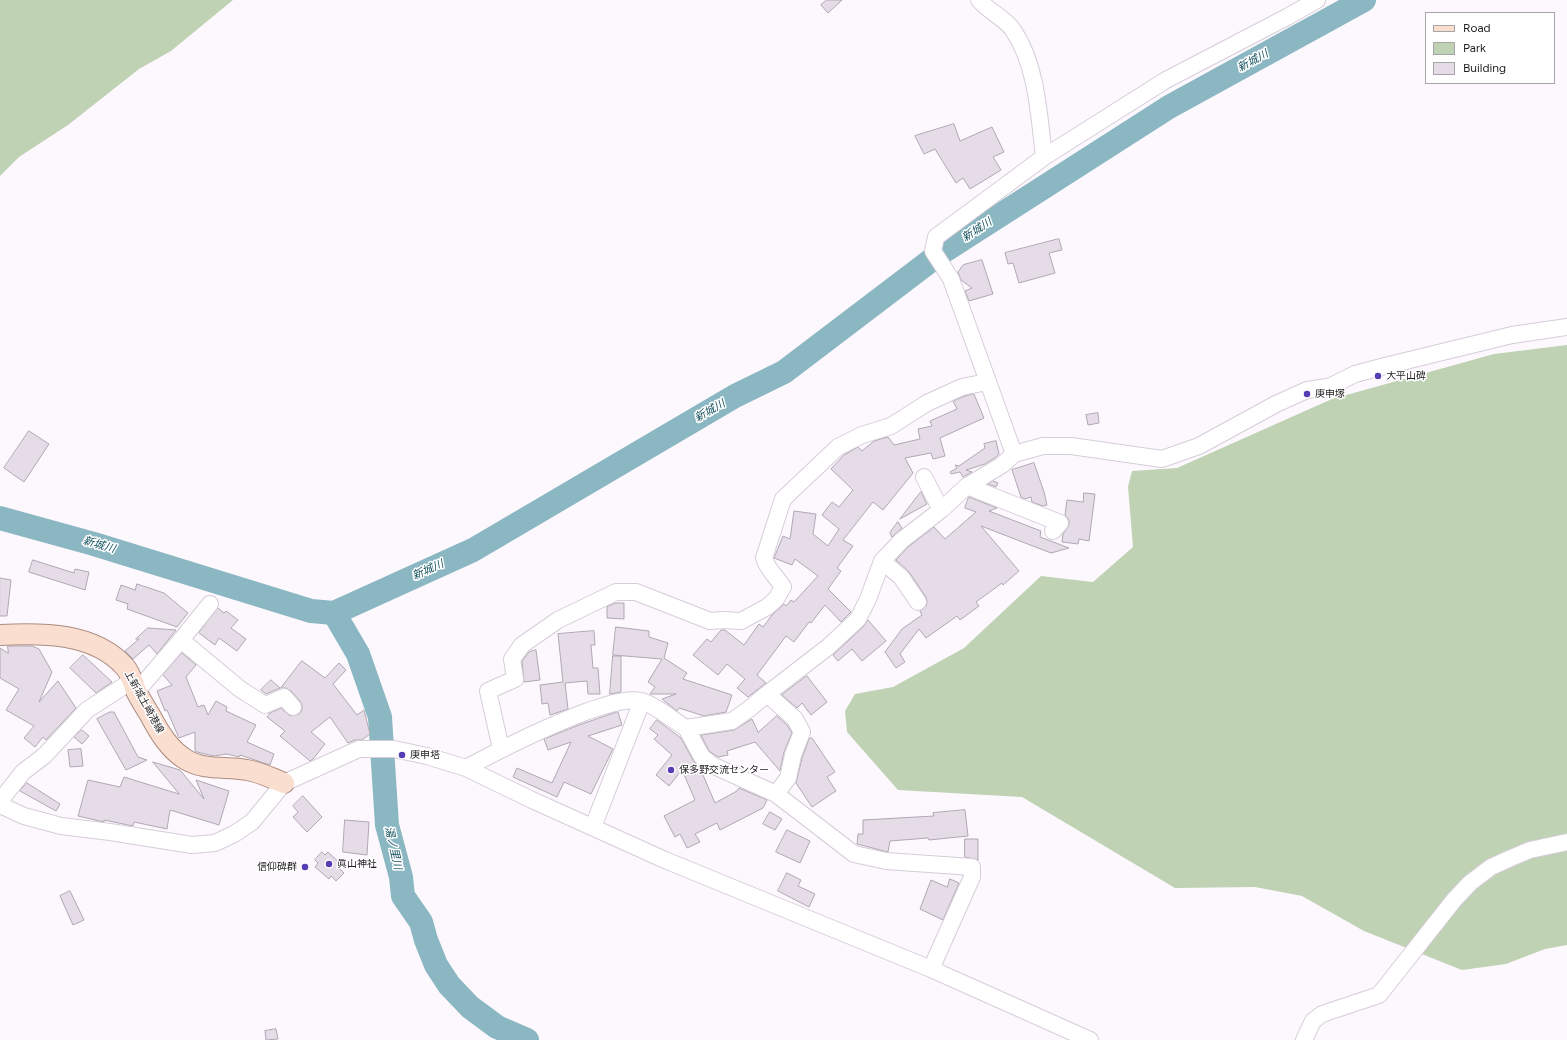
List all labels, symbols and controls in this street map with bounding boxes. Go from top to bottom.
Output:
legend [1425,12,1555,84]
text: Road [1463,21,1491,35]
text: Park [1463,41,1486,55]
water label: 新城川 [1235,47,1271,75]
text: Building [1463,61,1506,75]
water label: 新城川 [960,215,994,245]
place label: 大平山碑 [1386,370,1426,382]
marker: 大平山碑 [1373,371,1383,381]
place label: 庚申塚 [1315,388,1345,400]
marker: 庚申塚 [1302,389,1312,399]
water label: 新城川 [692,397,728,425]
water label: 新城川 [81,534,117,556]
water label: 新城川 [410,557,446,583]
street label: 上新城土崎港線 [122,668,166,736]
place label: 庚申塔 [410,749,440,761]
marker: 庚申塔 [397,750,407,760]
place label: 保多野交流センター [679,764,769,776]
marker: 保多野交流センター [666,765,676,775]
water label: 湯ノ里川 [382,825,404,871]
place label: 眞山神社 [337,858,377,870]
marker: 眞山神社 [324,859,334,869]
place label: 信仰碑群 [257,861,297,873]
marker: 信仰碑群 [300,862,310,872]

